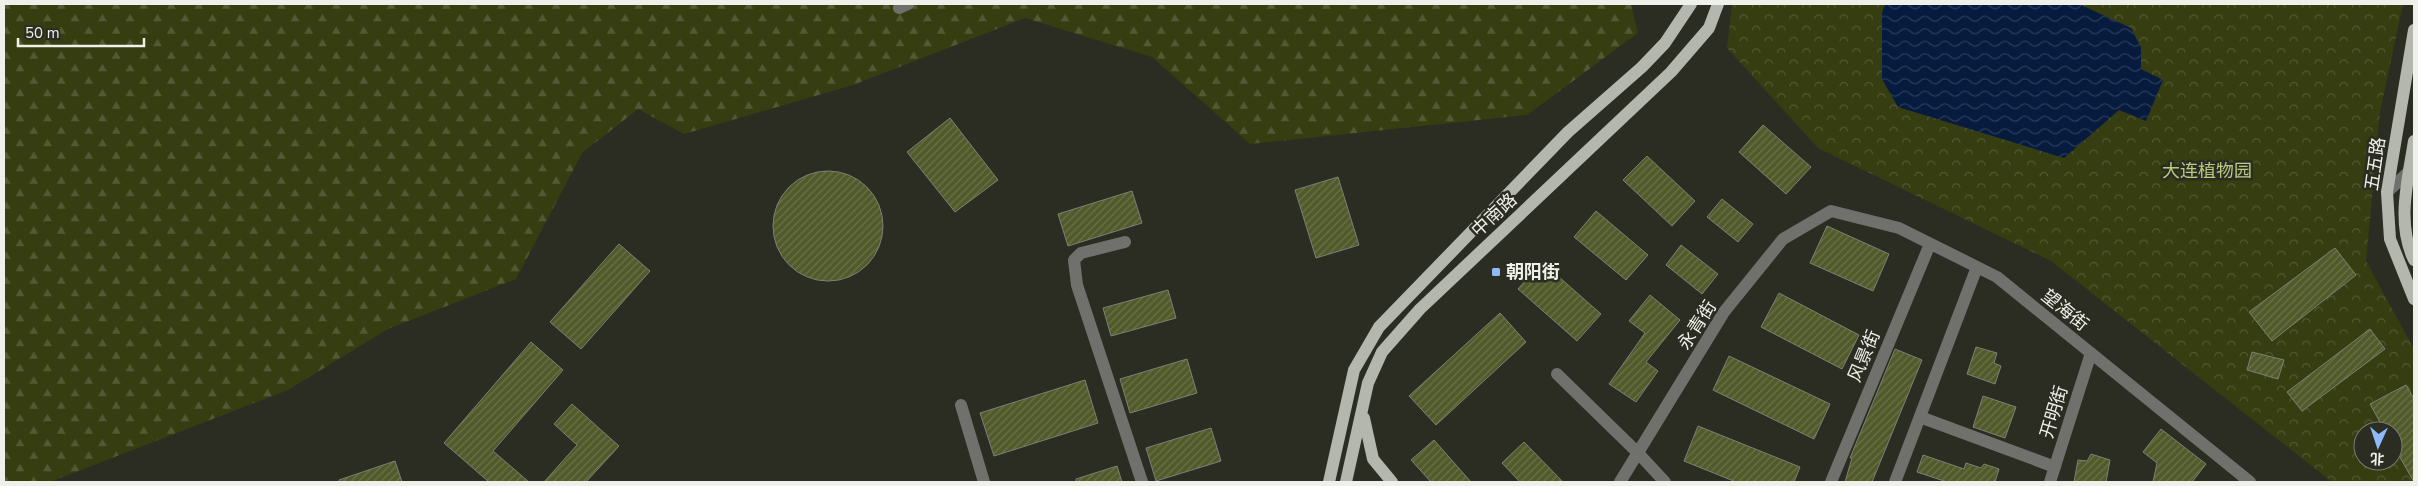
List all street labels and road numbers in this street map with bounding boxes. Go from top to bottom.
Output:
street label: 五五路 [2359,136,2391,192]
street label: 中南路 [1466,188,1522,242]
street label: 望海街 [2036,284,2094,336]
street label: 永青街 [1672,296,1722,354]
street label: 风景街 [1842,326,1886,386]
street label: 开明街 [2035,383,2073,441]

